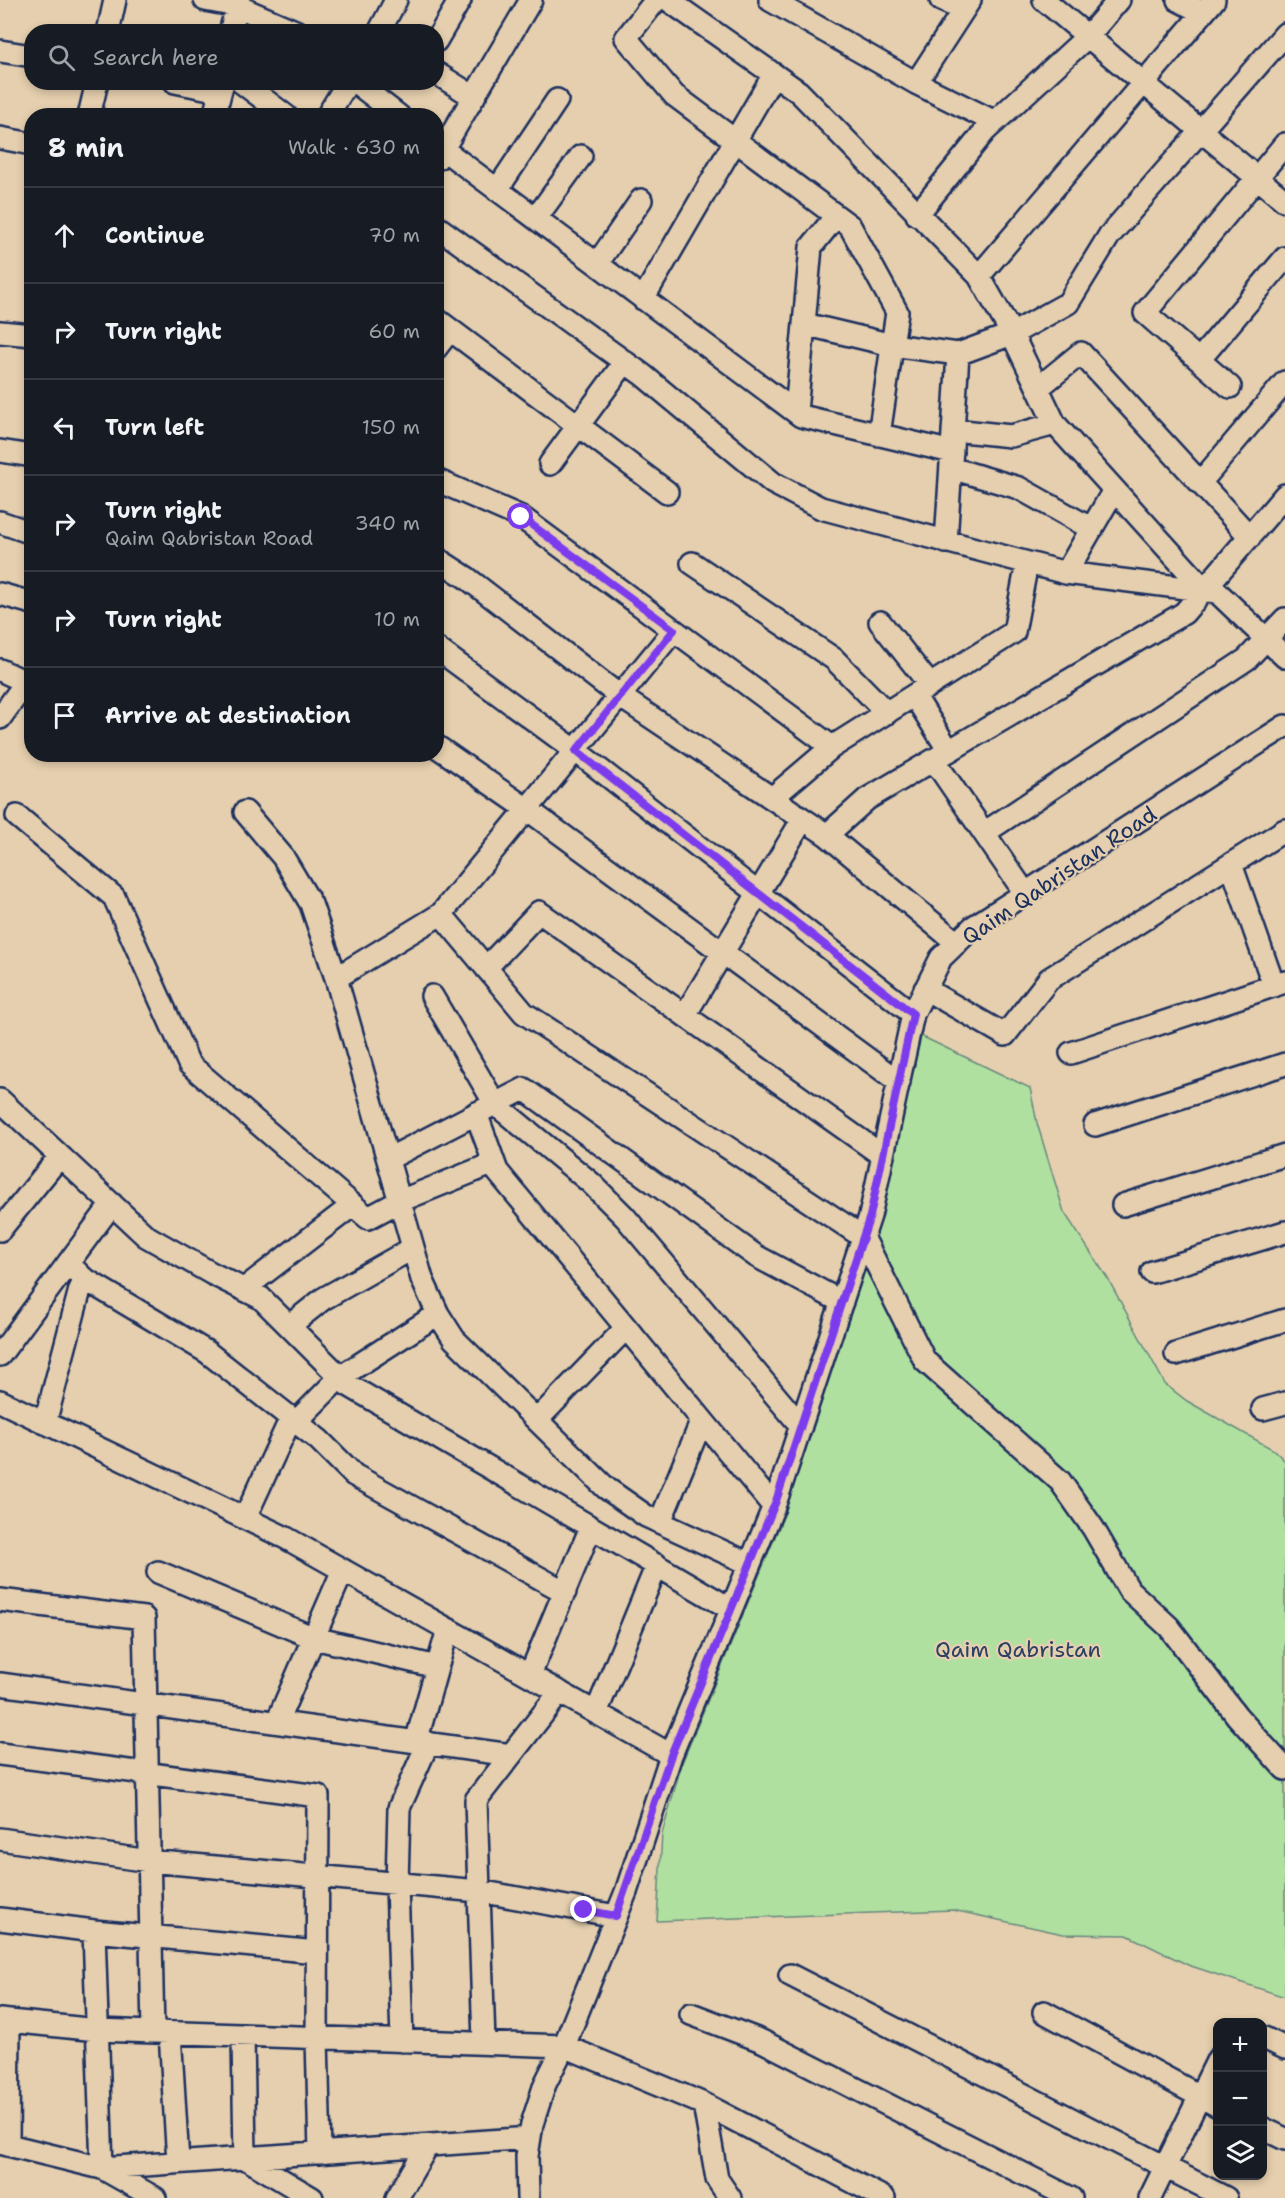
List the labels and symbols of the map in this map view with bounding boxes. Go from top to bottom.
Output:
route start [507,503,533,529]
street label: Qaim Qabristan Road [956,799,1162,951]
park label: Qaim Qabristan [935,1635,1101,1664]
route end [570,1896,596,1922]

